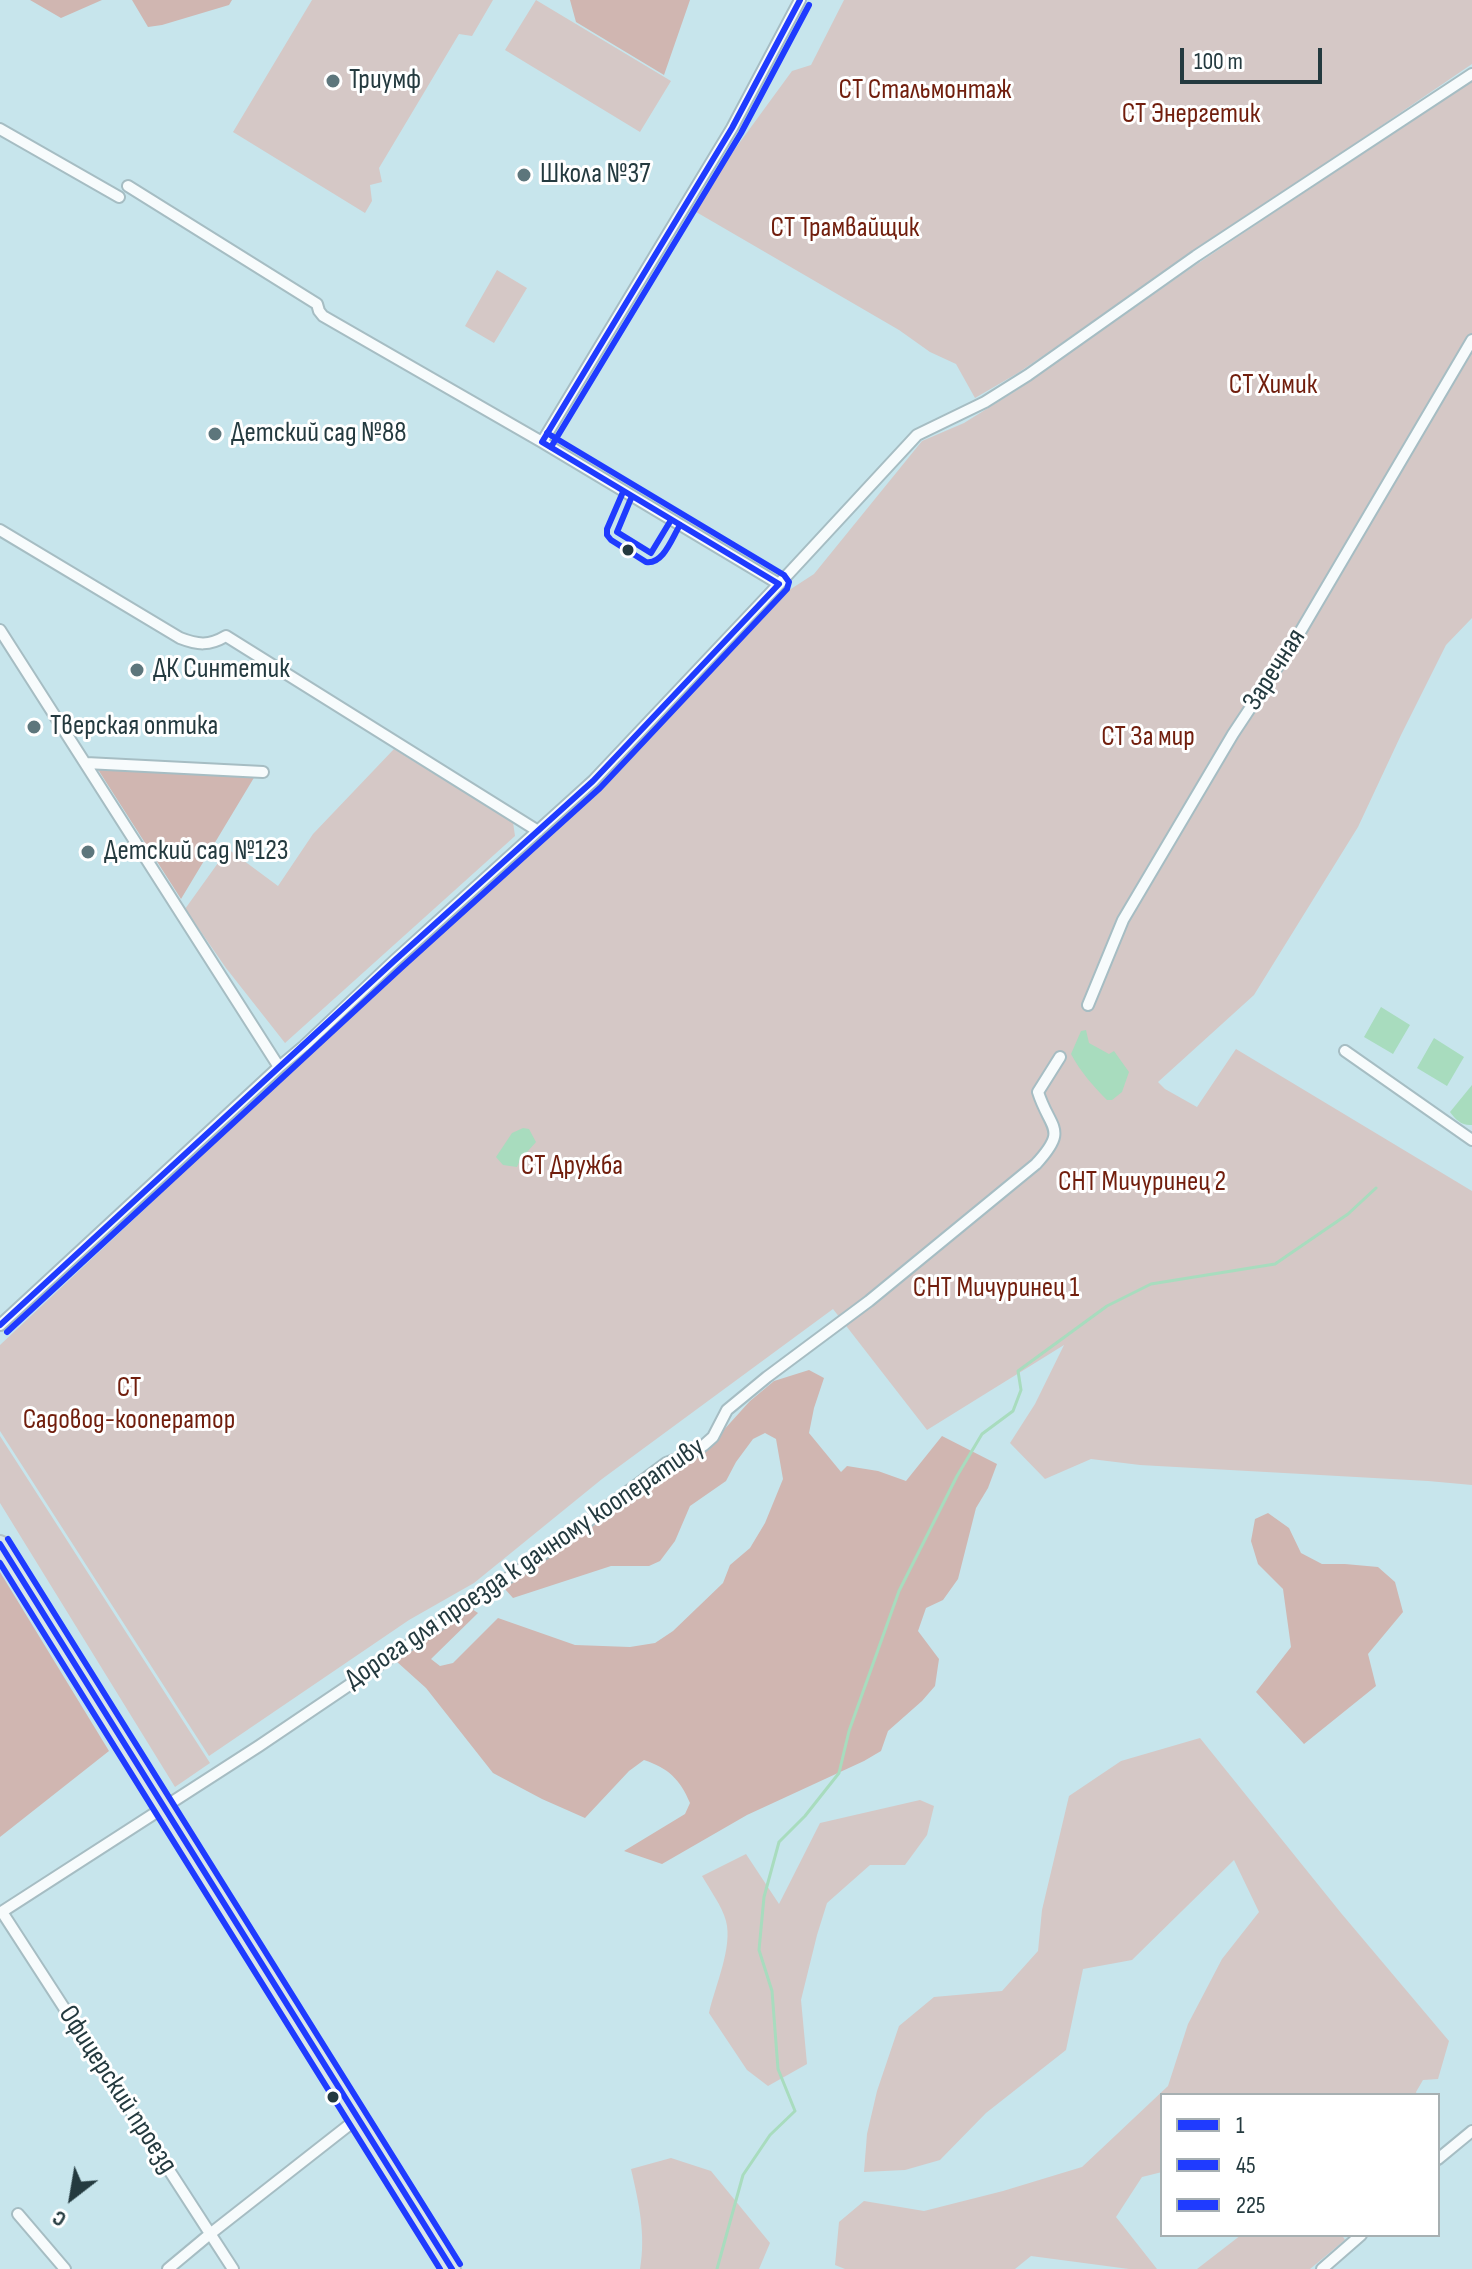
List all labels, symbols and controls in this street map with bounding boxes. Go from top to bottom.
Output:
scale bar [1184,32,1326,82]
text: 100 m [1194,47,1243,76]
place label: Триумф [349,64,421,98]
marker: Триумф [324,72,342,90]
park label: СТ Стальмонтаж [839,74,1011,108]
park label: СТ Энергетик [1122,98,1260,132]
place label: Школа №37 [540,158,651,192]
marker: Школа №37 [515,166,533,184]
park label: СТ Трамвайщик [771,212,919,246]
park label: СТ Химик [1229,369,1317,403]
place label: Детский сад №88 [231,417,407,451]
marker: Детский сад №88 [206,425,224,443]
unlabelled marker [620,542,636,558]
street label: Заречная [1236,623,1314,717]
place label: ДК Синтетик [153,653,290,687]
marker: ДК Синтетик [128,661,146,679]
place label: Тверская оптика [50,710,218,744]
marker: Тверская оптика [25,718,43,736]
park label: СТ За мир [1101,721,1195,755]
place label: Детский сад №123 [104,835,288,869]
marker: Детский сад №123 [79,843,97,861]
park label: СТ Дружба [521,1150,623,1184]
park label: СНТ Мичуринец 2 [1058,1166,1226,1200]
park label: СНТ Мичуринец 1 [913,1272,1079,1306]
park label: СТ Садовод-кооператор [23,1372,235,1438]
street label: Дорога для проезда к дачному кооперативу [339,1431,711,1697]
street label: Офицерский проезд [50,2000,184,2180]
unlabelled marker [325,2089,341,2105]
legend [1160,2093,1440,2237]
text: 1 [1236,2111,1244,2140]
text: 45 [1236,2151,1256,2180]
north arrow [32,2157,112,2237]
text: 225 [1236,2191,1265,2220]
text: С [48,2204,71,2232]

